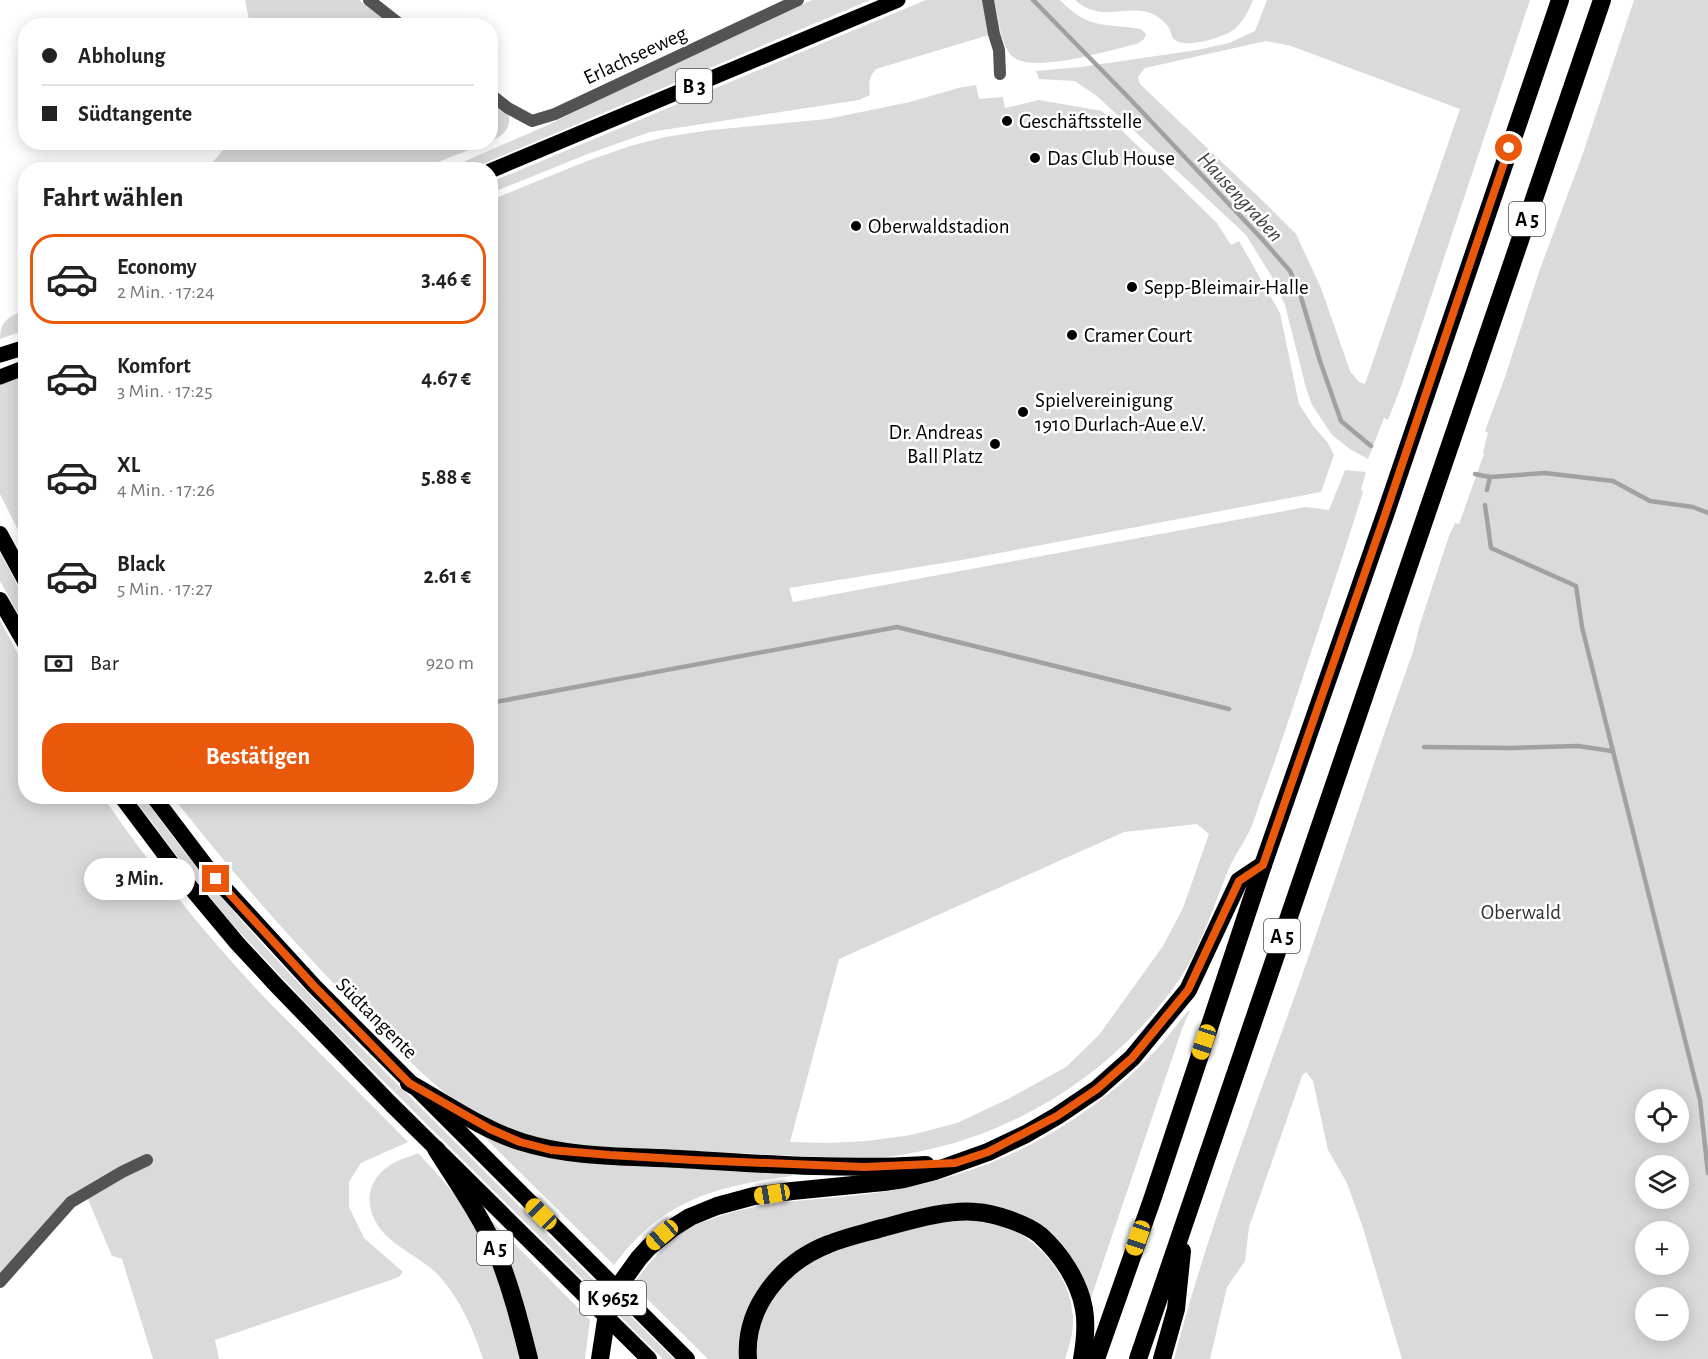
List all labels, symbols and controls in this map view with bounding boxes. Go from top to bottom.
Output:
street label: Erlachseeweg [580,22,691,88]
text: Abholung [78,45,165,67]
road number: B 3 [676,69,712,103]
text: Südtangente [78,103,192,125]
place label: Geschäftsstelle [1019,111,1142,132]
marker: Geschäftsstelle [1000,114,1014,128]
route start [1495,134,1522,161]
water label: Hausengraben [1193,147,1287,246]
place label: Das Club House [1047,148,1175,169]
marker: Das Club House [1028,151,1042,165]
text: Fahrt wählen [42,184,184,211]
road number: A 5 [1509,202,1545,236]
place label: Oberwaldstadion [868,216,1009,237]
marker: Oberwaldstadion [849,219,863,233]
icon: car [45,252,99,306]
text: Economy [117,256,197,278]
text: 3.46 € [421,268,471,290]
place label: Sepp-Bleimair-Halle [1144,277,1309,298]
marker: Sepp-Bleimair-Halle [1125,280,1139,294]
text: 2 Min. · 17:24 [117,282,215,302]
place label: Cramer Court [1084,325,1192,346]
marker: Cramer Court [1065,328,1079,342]
icon: car [45,351,99,405]
text: Komfort [117,355,191,377]
text: 4.67 € [421,367,471,389]
text: 3 Min. · 17:25 [117,381,213,401]
place label: Spielvereinigung 1910 Durlach-Aue e.V. [1035,390,1206,435]
marker: Spielvereinigung 1910 Durlach-Aue e.V. [1016,405,1030,419]
place label: Dr. Andreas Ball Platz [889,422,983,467]
marker: Dr. Andreas Ball Platz [988,437,1002,451]
icon: car [45,450,99,504]
text: XL [117,454,140,476]
text: 5.88 € [421,466,471,488]
text: 4 Min. · 17:26 [117,480,215,500]
icon: car [45,549,99,603]
text: Black [117,553,165,575]
text: 2.61 € [423,565,471,587]
text: 5 Min. · 17:27 [117,579,213,599]
icon: cash [42,647,75,680]
text: Bar [90,652,119,674]
text: 920 m [426,653,474,673]
button: Bestätigen [42,723,474,792]
callout: 3 Min. [84,858,195,900]
route end [202,865,229,892]
text: 3 Min. [116,869,163,889]
park label: Oberwald [1481,902,1561,923]
road number: A 5 [1264,919,1300,953]
street label: Südtangente [332,974,421,1063]
car [1190,1022,1218,1062]
map controls [1635,1089,1689,1341]
button: locate [1635,1089,1689,1143]
button: layers [1635,1155,1689,1209]
car [753,1182,791,1206]
car [522,1195,560,1233]
car [643,1216,681,1254]
car [1124,1218,1152,1258]
button: + [1635,1221,1689,1275]
road number: A 5 [477,1231,513,1265]
road number: K 9652 [580,1281,646,1315]
button: − [1635,1287,1689,1341]

